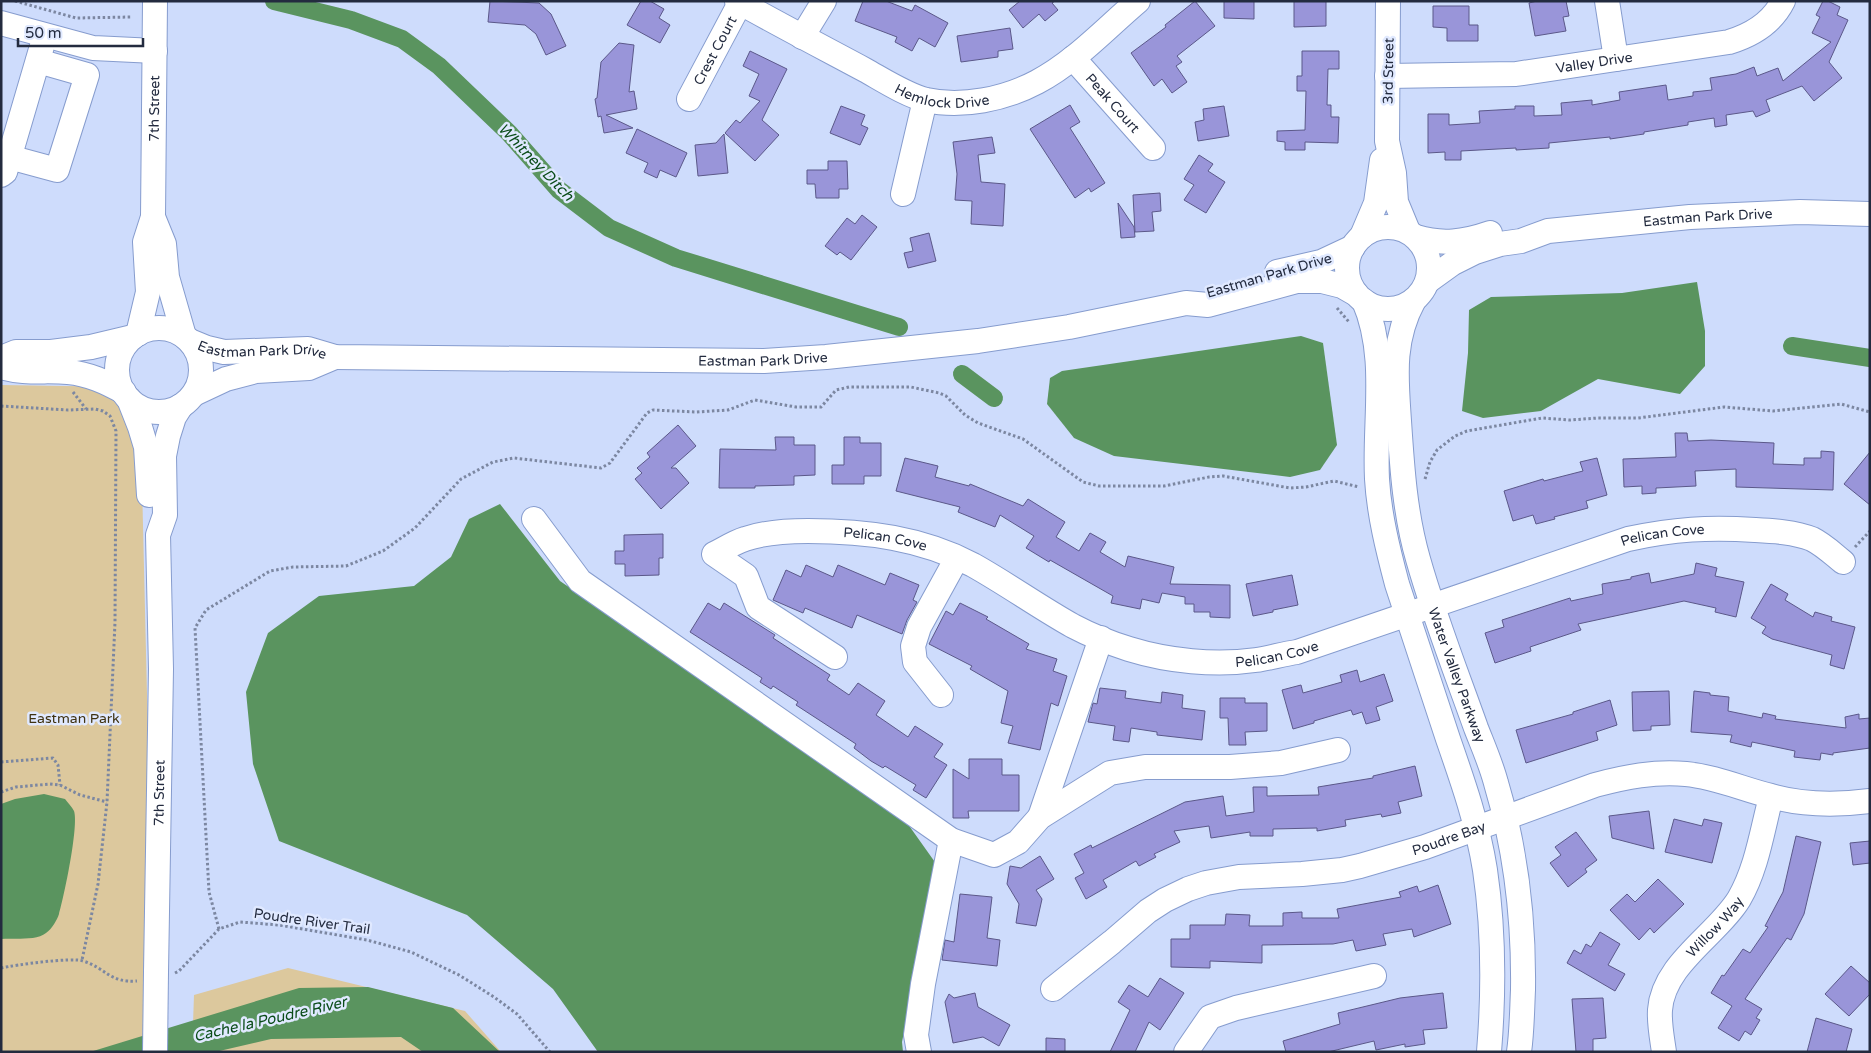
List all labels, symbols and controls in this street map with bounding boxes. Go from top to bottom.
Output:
street label: Crest Court [690,13,741,88]
scale bar [18,15,142,47]
text: 50 m [25,24,62,42]
street label: 3rd Street [1379,37,1398,104]
street label: Valley Drive [1555,49,1634,77]
street label: Peak Court [1082,70,1144,137]
street label: 7th Street [146,75,163,142]
street label: Hemlock Drive [892,80,991,112]
water label: Whitney Ditch [494,119,578,205]
street label: Eastman Park Drive [1642,205,1773,231]
street label: Eastman Park Drive [1204,249,1334,302]
street label: Eastman Park Drive [195,337,329,363]
street label: Eastman Park Drive [698,349,828,370]
street label: Pelican Cove [1618,521,1705,550]
street label: Pelican Cove [843,524,929,555]
street label: Water Valley Parkway [1425,605,1489,746]
street label: Pelican Cove [1235,637,1321,671]
park label: Eastman Park [28,710,120,727]
street label: 7th Street [150,759,169,826]
street label: Poudre Bay [1410,817,1488,859]
street label: Willow Way [1683,893,1748,961]
street label: Poudre River Trail [253,905,371,938]
water label: Cache la Poudre River [192,992,350,1045]

